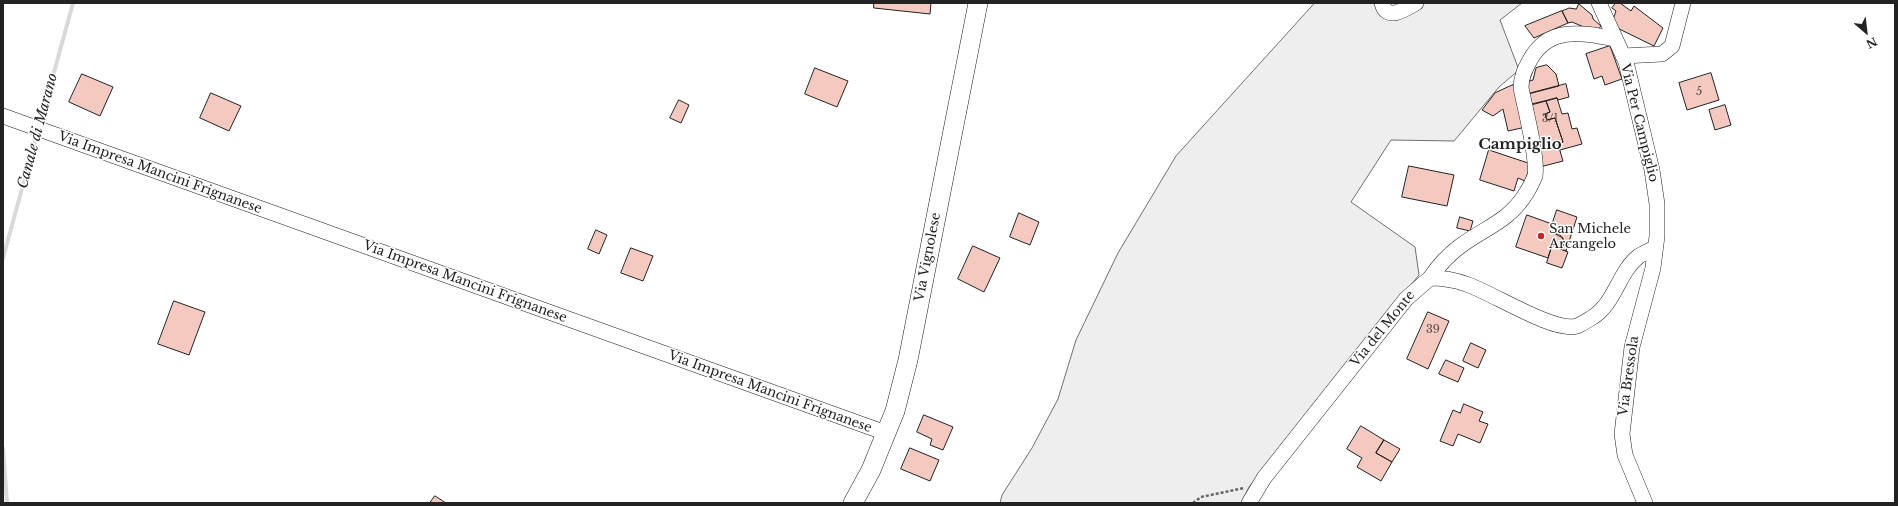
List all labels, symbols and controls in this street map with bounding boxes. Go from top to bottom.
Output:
north arrow [1846,12,1886,52]
text: N [1864,34,1879,51]
street label: Via Per Campiglio [1617,62,1661,184]
water label: Canale di Marano [15,72,61,190]
house number: 5 [1696,85,1702,99]
house number: 3/1 [1542,112,1558,126]
street label: Via Impresa Mancini Frignanese [56,129,264,217]
district label: Campiglio [1478,136,1562,154]
street label: Via Vignolese [912,211,944,303]
place label: San Michele Arcangelo [1549,221,1631,252]
marker: San Michele Arcangelo [1536,231,1546,241]
street label: Via Impresa Mancini Frignanese [361,238,569,326]
street label: Via del Monte [1348,288,1418,370]
house number: 39 [1426,323,1440,337]
street label: Via Bressola [1616,335,1642,417]
street label: Via Impresa Mancini Frignanese [666,348,874,436]

